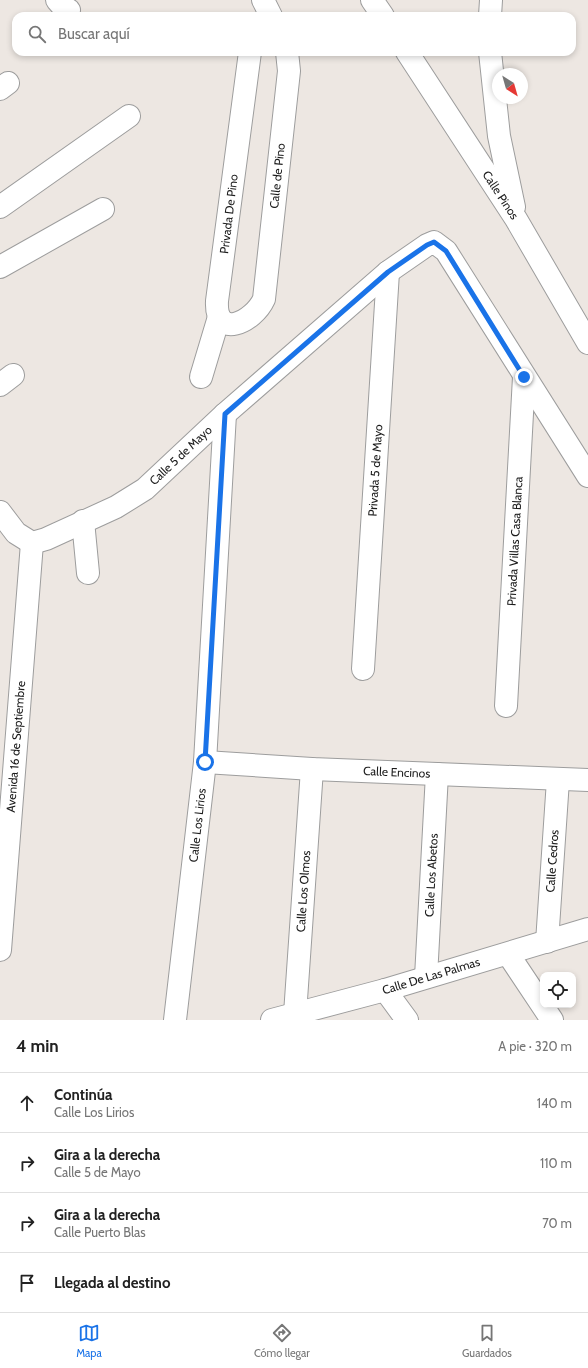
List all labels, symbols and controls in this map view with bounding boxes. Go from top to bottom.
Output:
search box [12,12,576,56]
icon: search [26,23,48,45]
text: Buscar aquí [58,25,130,43]
north arrow [492,68,528,104]
street label: Calle de Pino [266,142,288,209]
street label: Calle Pinos [479,168,522,222]
street label: Privada De Pino [216,173,241,255]
route end [515,368,533,386]
street label: Calle 5 de Mayo [146,422,215,488]
street label: Privada 5 de Mayo [365,423,385,517]
street label: Privada Villas Casa Blanca [503,476,526,606]
street label: Avenida 16 de Septiembre [3,680,28,813]
route start [196,753,214,771]
street label: Calle Encinos [363,763,431,781]
street label: Calle Los Lirios [185,787,209,863]
street label: Calle Cedros [542,829,562,893]
street label: Calle Los Abetos [421,833,441,917]
street label: Calle Los Olmos [293,850,313,933]
street label: Calle De Las Palmas [380,954,482,997]
map controls [540,972,576,1008]
button: locate [540,972,576,1008]
text: 4 min [16,1036,59,1056]
text: A pie · 320 m [498,1038,572,1054]
text: Continúa [54,1086,112,1104]
icon: ahead [16,1092,38,1114]
text: 140 m [537,1095,572,1111]
text: Calle Los Lirios [54,1104,134,1120]
text: Gira a la derecha [54,1146,160,1164]
icon: right [16,1152,38,1174]
text: 110 m [540,1155,572,1171]
text: Calle 5 de Mayo [54,1164,141,1180]
text: Gira a la derecha [54,1206,160,1224]
icon: right [16,1212,38,1234]
text: 70 m [542,1215,572,1231]
text: Calle Puerto Blas [54,1224,146,1240]
icon: arrive [16,1272,38,1294]
text: Llegada al destino [54,1274,170,1292]
tab: Mapa [76,1322,102,1360]
tab: Cómo llegar [254,1322,310,1360]
tab: Guardados [462,1322,512,1360]

